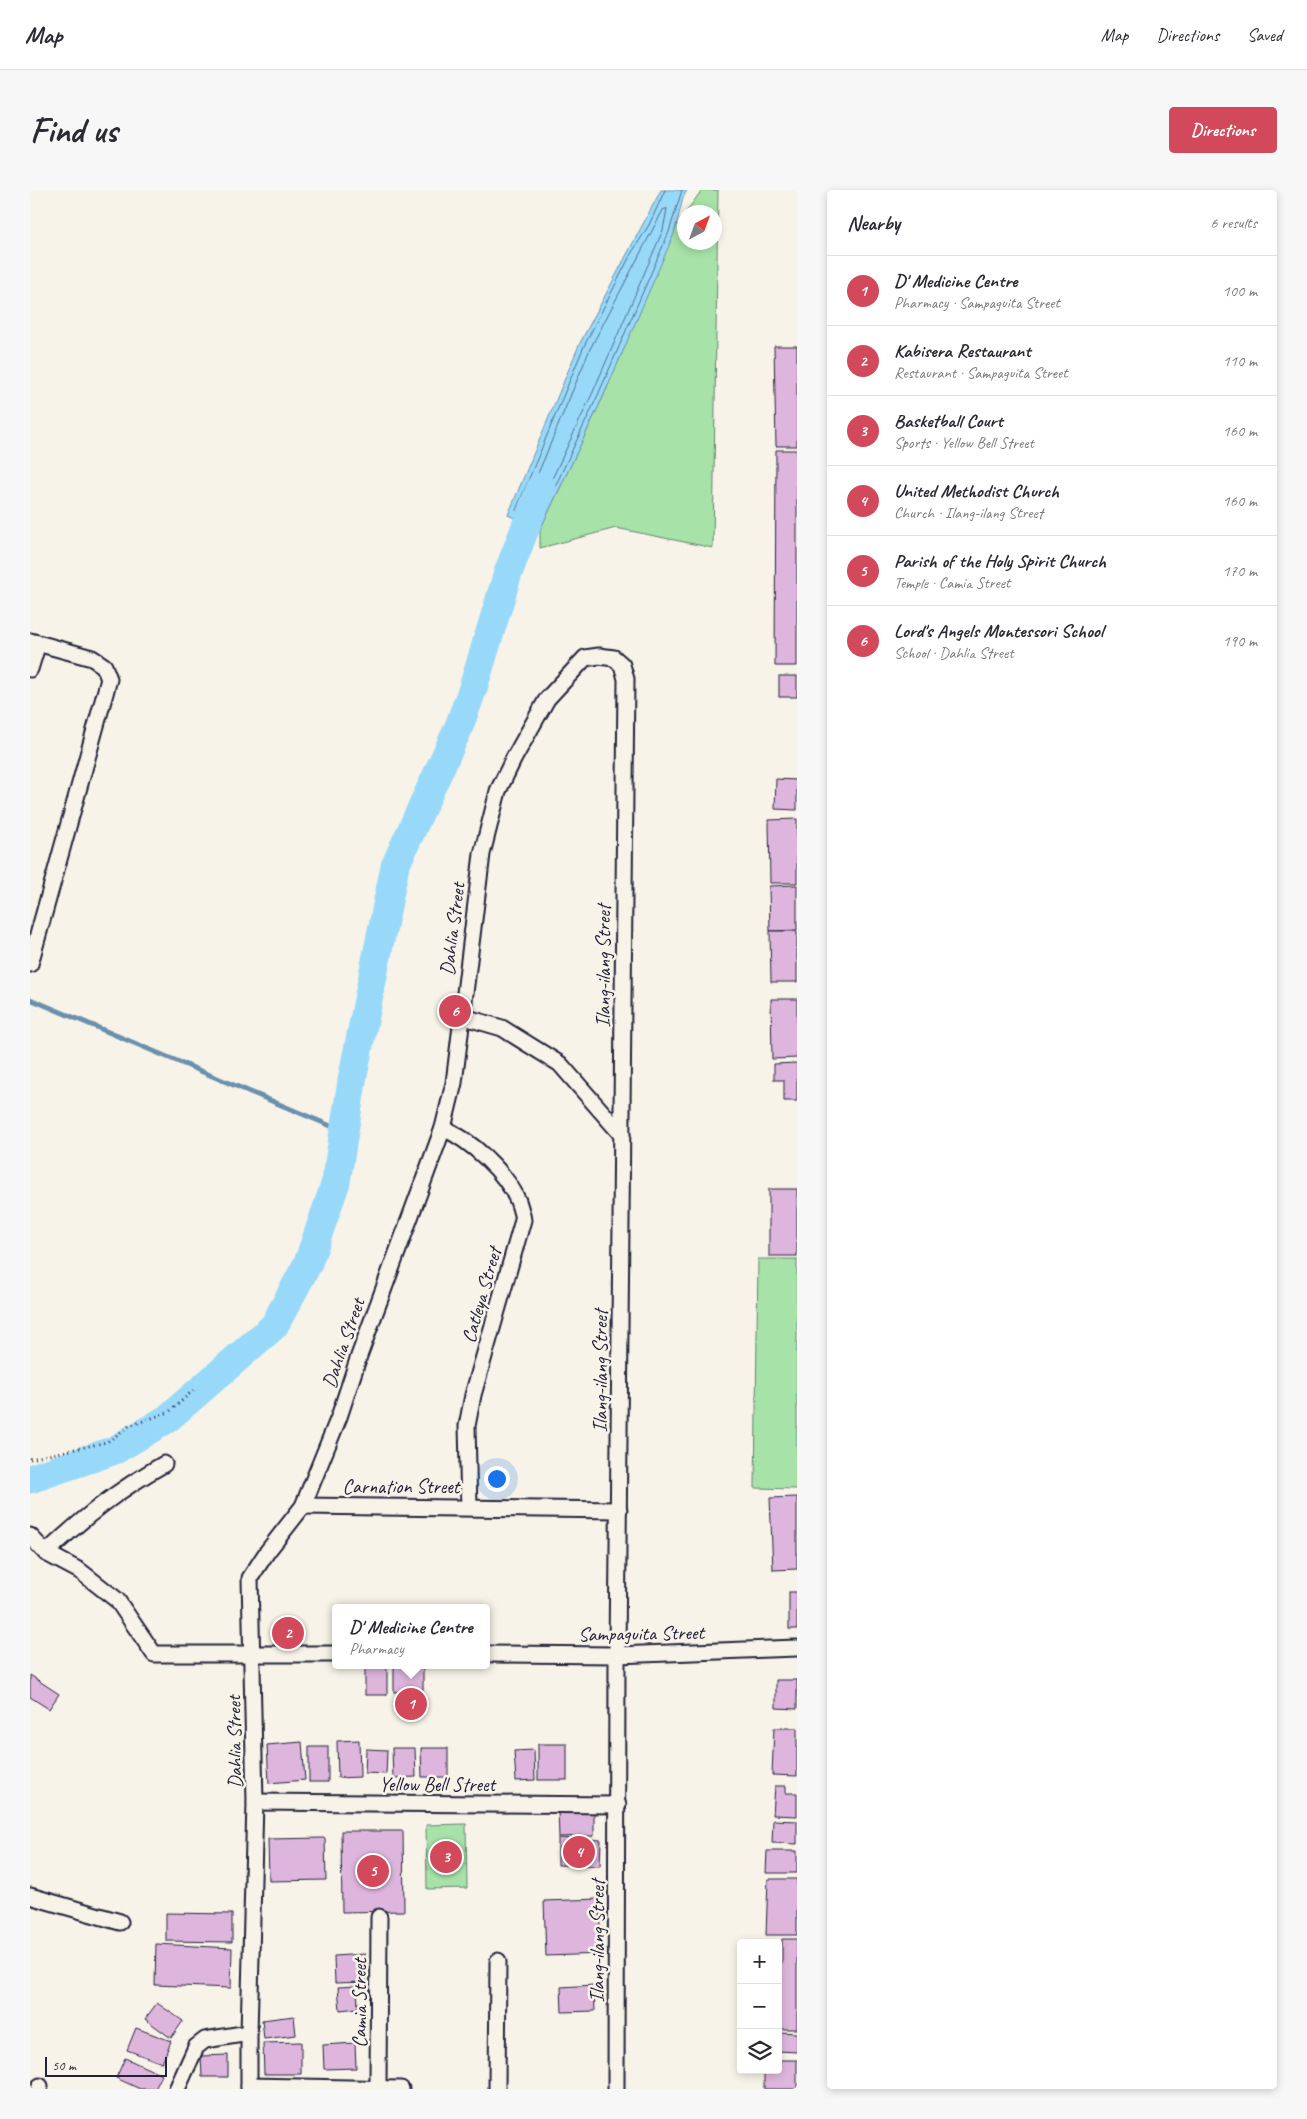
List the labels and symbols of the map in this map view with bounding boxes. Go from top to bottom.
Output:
north arrow [677,205,722,250]
street label: Dahlia Street [434,879,471,977]
street label: Ilang-ilang Street [591,901,616,1027]
pin: 6 [439,992,471,1030]
street label: Catleya Street [456,1241,508,1346]
street label: Dahlia Street [317,1293,371,1391]
street label: Ilang-ilang Street [588,1306,613,1432]
your location [484,1466,510,1492]
street label: Carnation Street [343,1474,462,1499]
pin: 2 [272,1614,304,1652]
street label: Sampaguita Street [578,1620,707,1647]
pin: 1 [395,1685,427,1723]
street label: Dahlia Street [221,1693,248,1789]
street label: Yellow Bell Street [379,1772,497,1797]
pin: 4 [563,1833,595,1871]
pin: 3 [430,1838,462,1876]
pin: 5 [357,1852,389,1890]
street label: Ilang-ilang Street [585,1876,610,2002]
street label: Camia Street [347,1956,372,2048]
scale bar [45,2054,168,2077]

